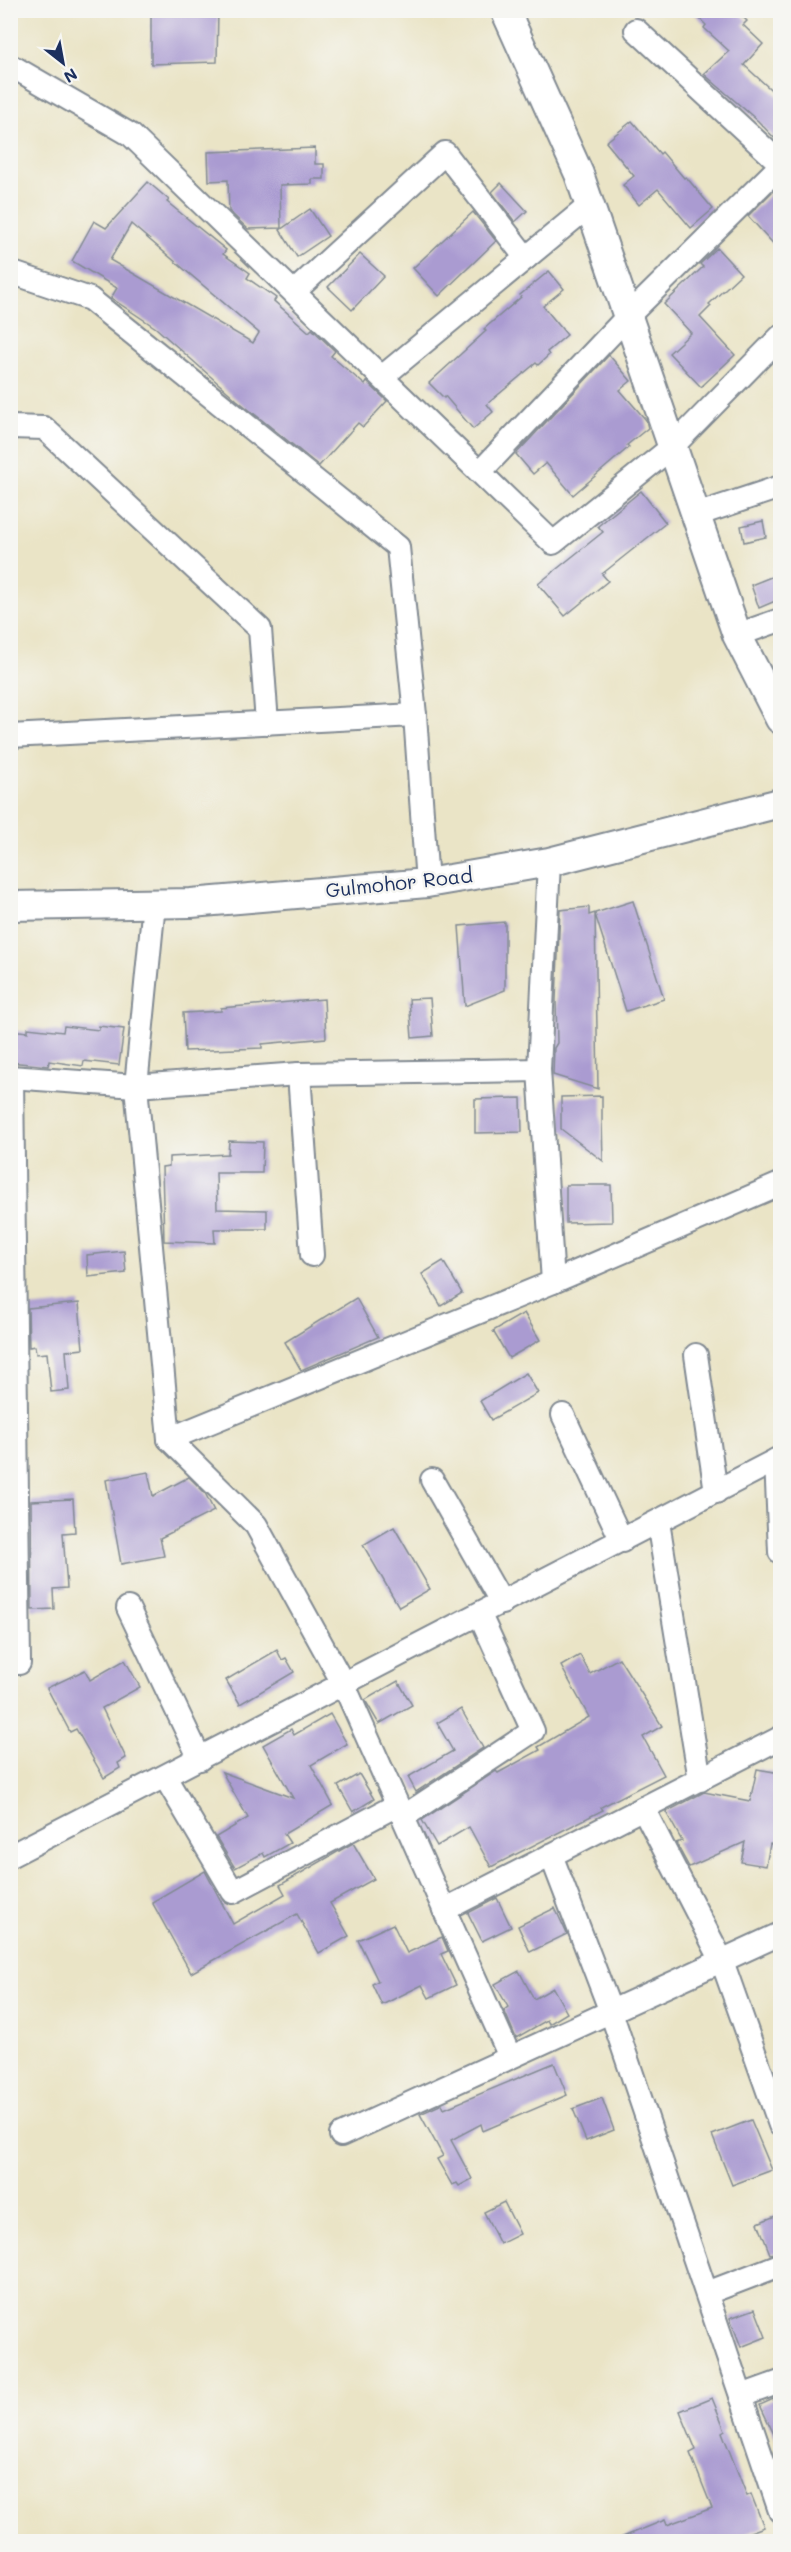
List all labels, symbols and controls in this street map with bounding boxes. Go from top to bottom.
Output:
north arrow [33,33,93,93]
text: N [60,64,82,88]
street label: Gulmohor Road [324,861,474,903]

